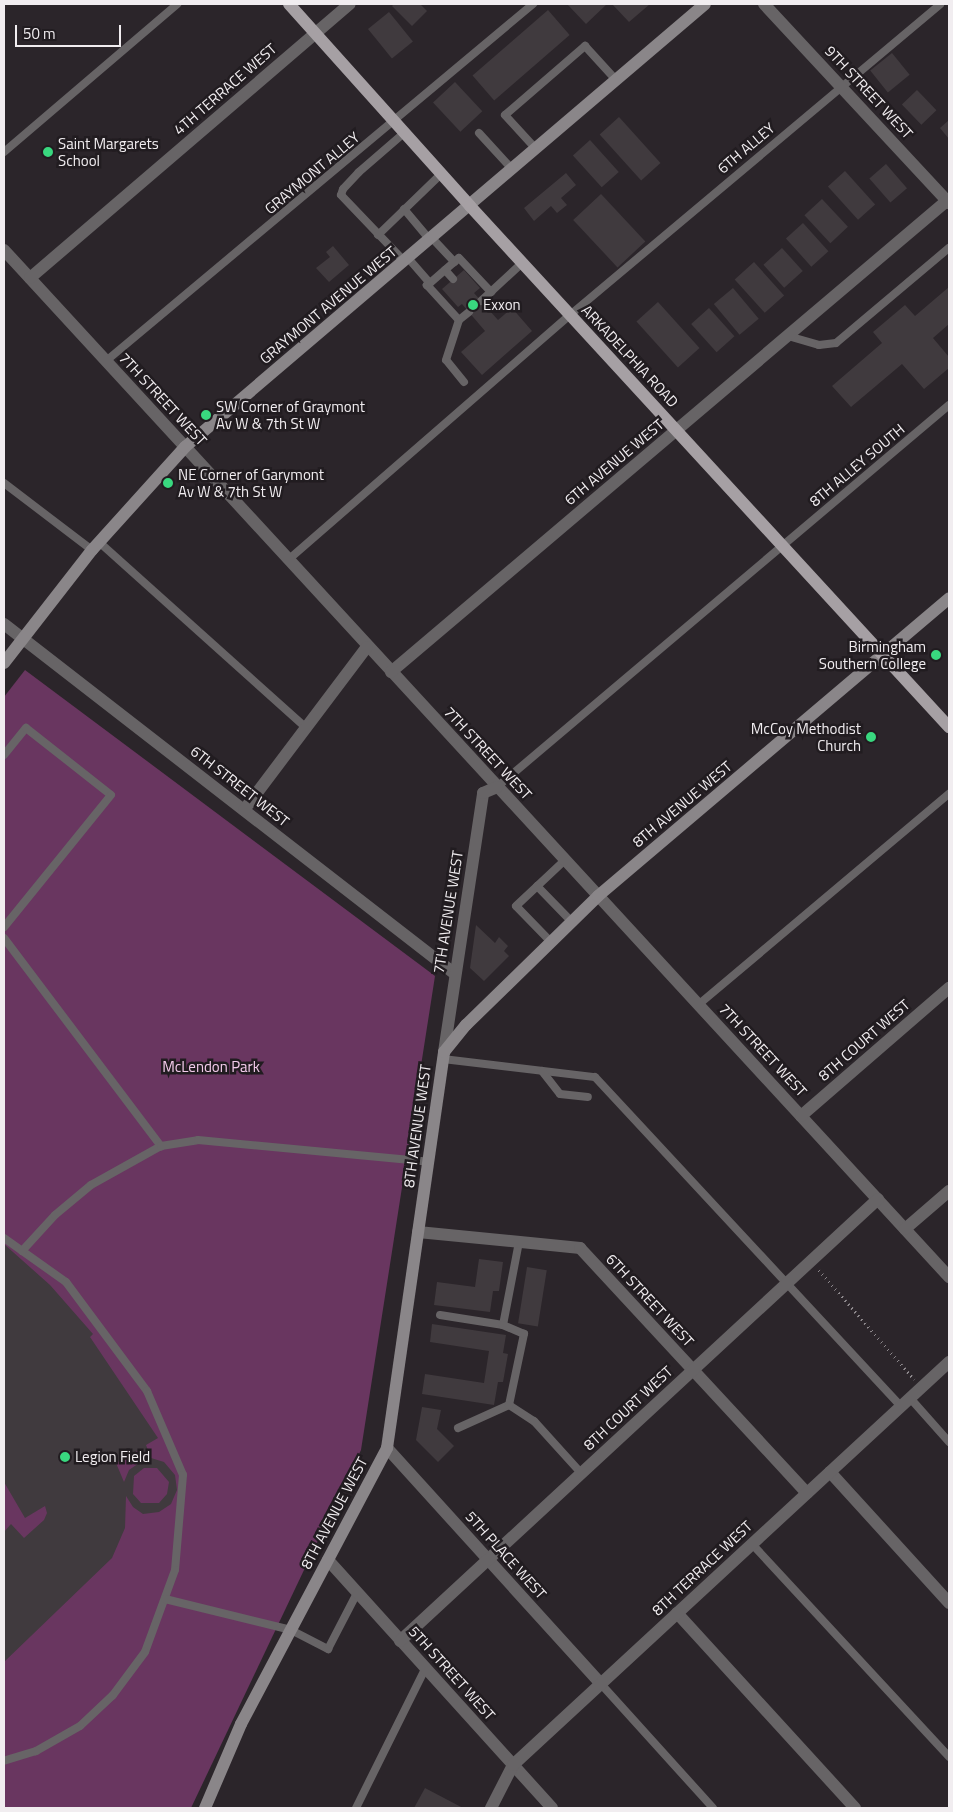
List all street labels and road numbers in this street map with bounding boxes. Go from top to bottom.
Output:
street label: 4TH TERRACE WEST [170,39,280,139]
street label: 9TH STREET WEST [821,42,917,142]
street label: 6TH ALLEY [714,119,778,177]
street label: GRAYMONT ALLEY [261,128,363,218]
street label: GRAYMONT AVENUE WEST [256,243,400,367]
street label: ARKADELPHIA ROAD [578,301,682,411]
street label: 7TH STREET WEST [115,349,211,449]
street label: 6TH AVENUE WEST [561,415,667,509]
street label: 8TH ALLEY SOUTH [806,420,908,510]
street label: 7TH STREET WEST [440,703,536,803]
street label: 6TH STREET WEST [187,742,293,830]
street label: 8TH AVENUE WEST [629,757,735,851]
street label: 7TH AVENUE WEST [429,849,467,975]
street label: 8TH COURT WEST [815,995,913,1085]
street label: 7TH STREET WEST [715,1000,811,1100]
street label: 8TH AVENUE WEST [399,1063,435,1189]
street label: 6TH STREET WEST [602,1250,698,1350]
street label: 8TH COURT WEST [580,1362,676,1454]
street label: 8TH AVENUE WEST [297,1454,371,1572]
street label: 5TH PLACE WEST [462,1507,550,1603]
street label: 8TH TERRACE WEST [648,1517,756,1619]
street label: 5TH STREET WEST [405,1622,499,1724]

